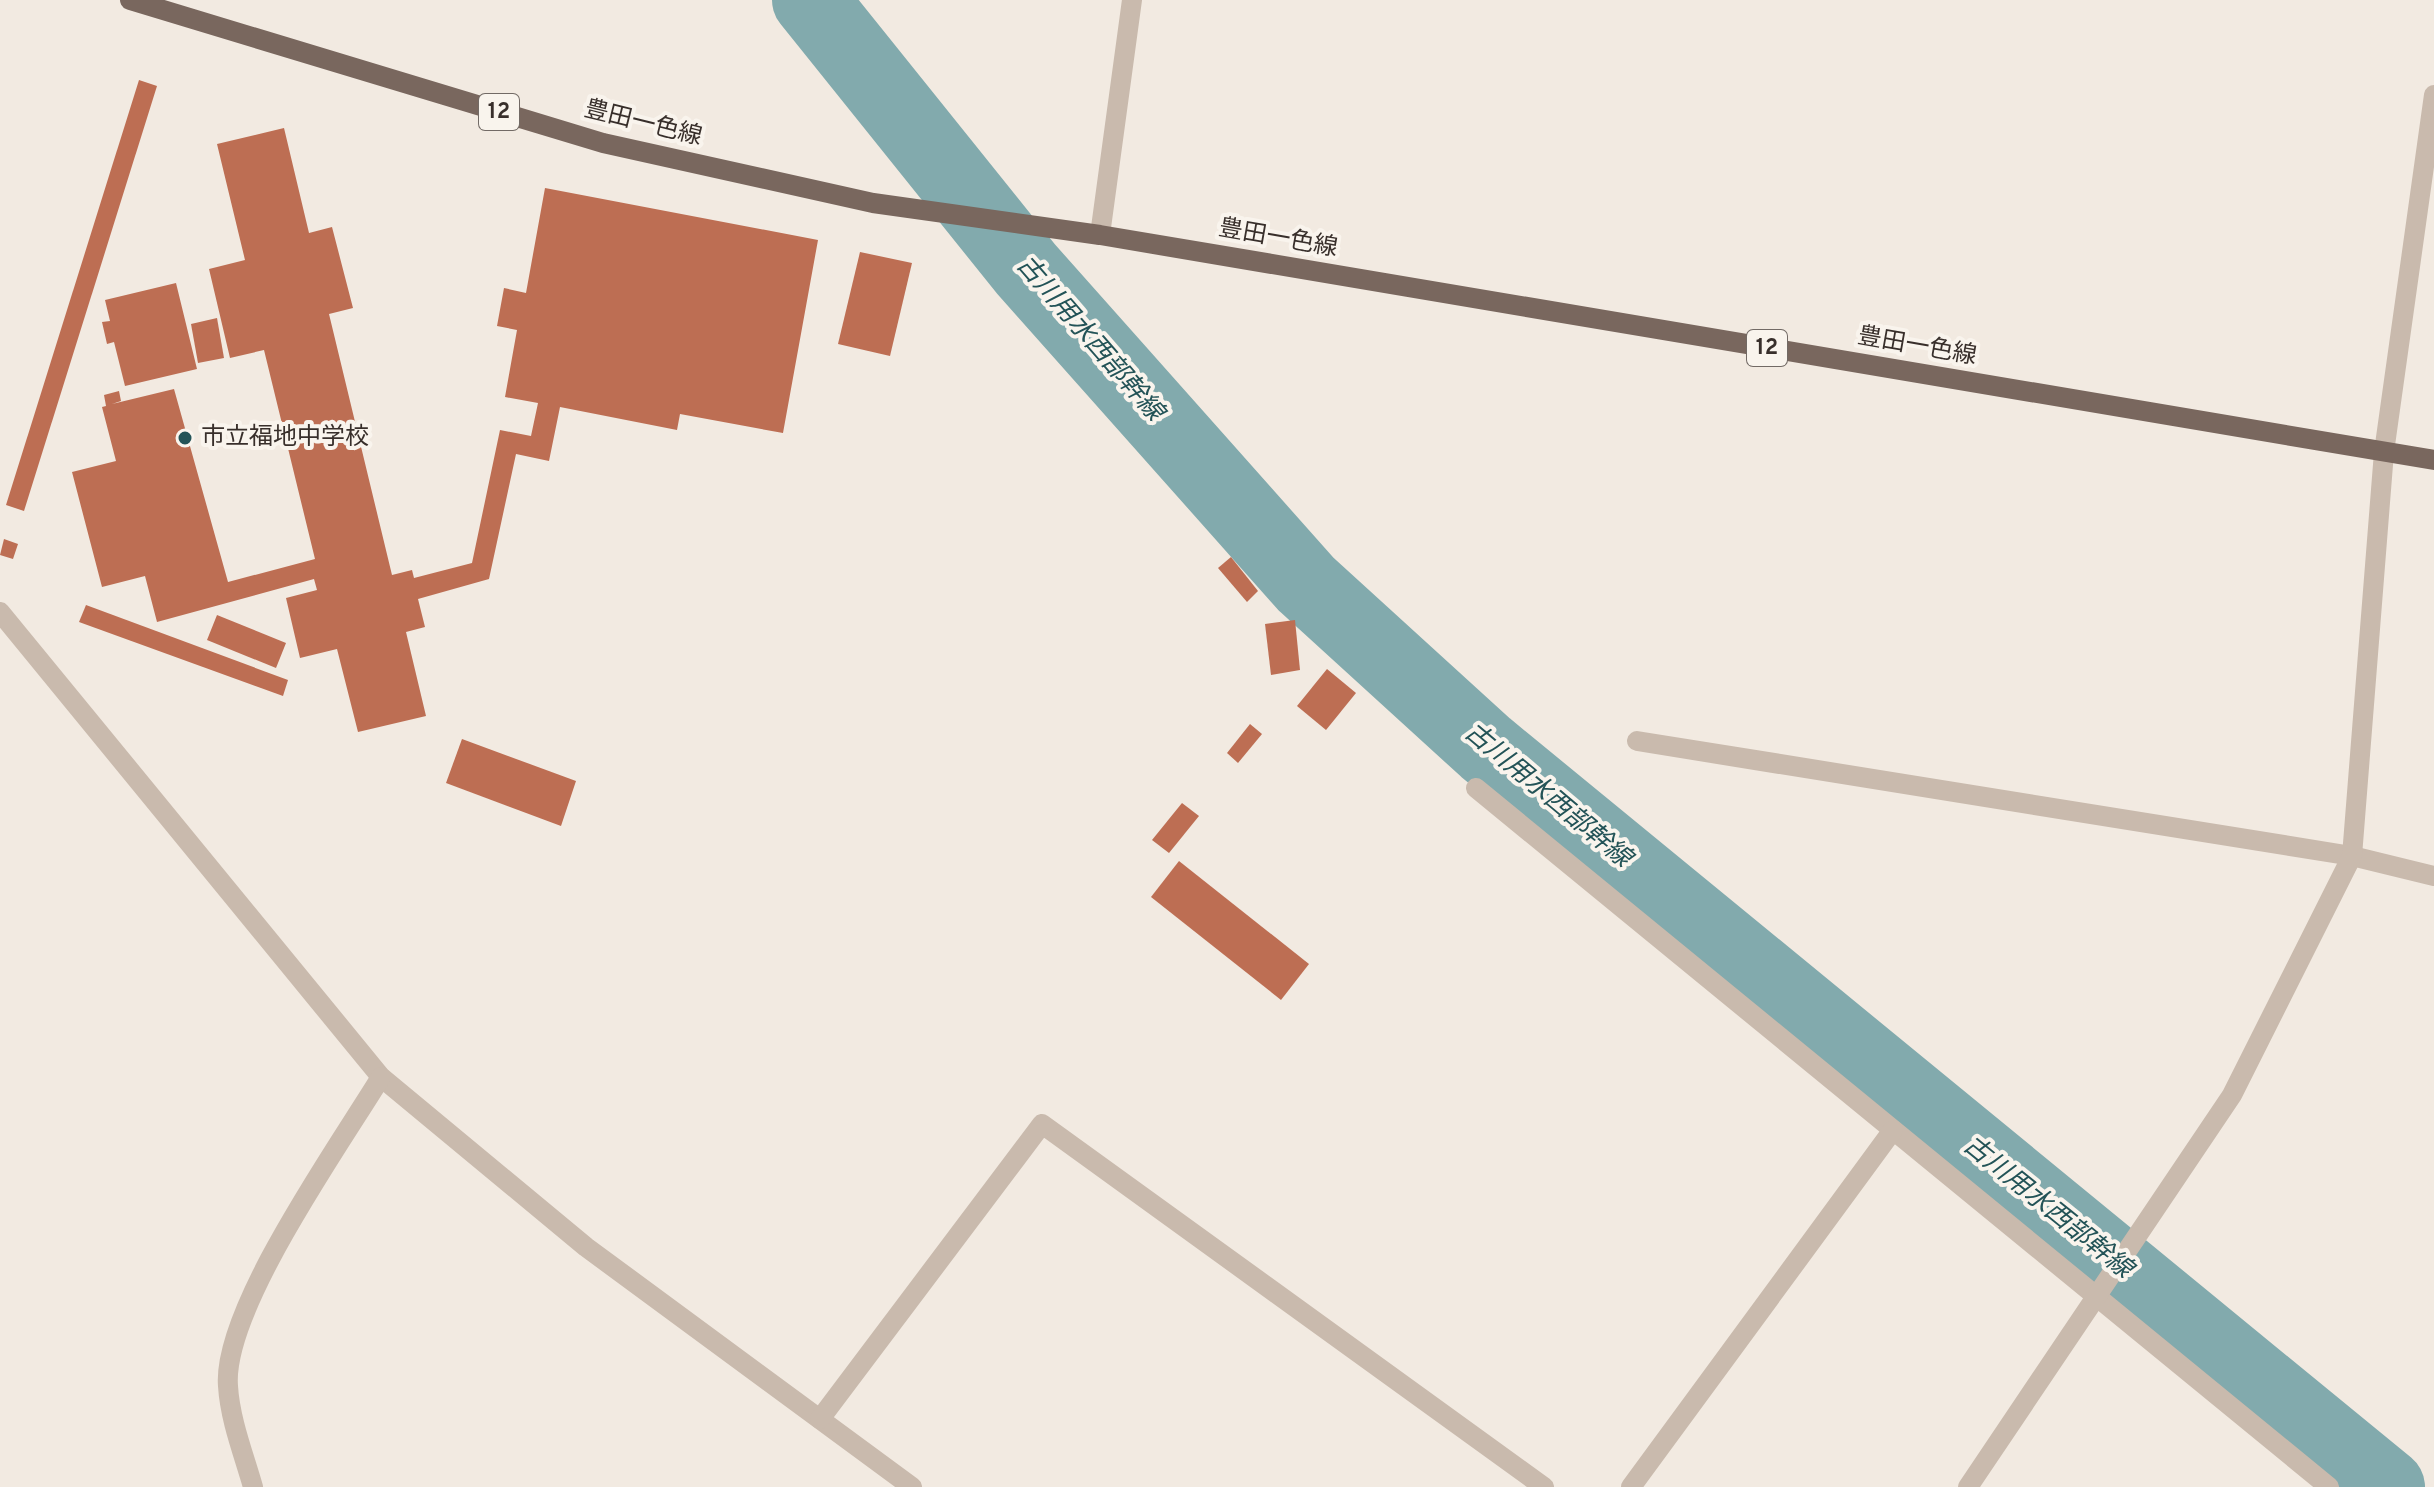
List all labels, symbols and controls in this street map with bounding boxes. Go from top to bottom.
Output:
road number: 12 [479,94,519,130]
street label: 豊田一色線 [581,95,705,153]
street label: 豊田一色線 [1216,214,1340,264]
water label: 古川用水西部幹線 [1008,250,1172,431]
street label: 豊田一色線 [1855,322,1979,372]
road number: 12 [1747,330,1787,366]
place label: 市立福地中学校 [201,423,369,453]
marker: 市立福地中学校 [176,429,194,447]
water label: 古川用水西部幹線 [1457,717,1640,877]
water label: 古川用水西部幹線 [1956,1130,2141,1288]

